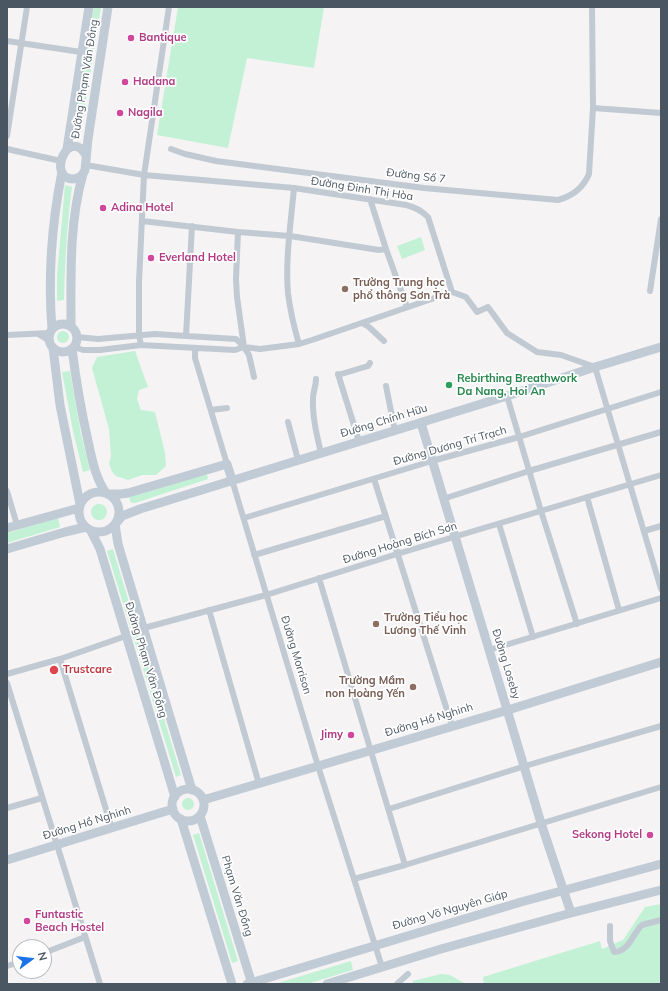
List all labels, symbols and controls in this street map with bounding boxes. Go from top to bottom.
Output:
street label: Đường Phạm Văn Đồng [69,18,101,140]
place label: Bantique [139,31,186,45]
marker: Bantique [126,33,136,43]
place label: Hadana [133,75,175,89]
marker: Hadana [120,77,130,87]
place label: Nagila [128,106,163,120]
marker: Nagila [115,108,125,118]
street label: Đường Số 7 [386,166,446,186]
street label: Đường Đinh Thị Hòa [310,174,414,204]
place label: Adina Hotel [111,201,173,215]
marker: Adina Hotel [98,203,108,213]
place label: Everland Hotel [159,251,236,265]
marker: Everland Hotel [146,253,156,263]
place label: Trường Trung học phổ thông Sơn Trà [353,276,450,302]
marker: Trường Trung học phổ thông Sơn Trà [340,284,350,294]
place label: Rebirthing Breathwork Da Nang, Hoi An [457,372,577,398]
marker: Rebirthing Breathwork Da Nang, Hoi An [444,380,454,390]
street label: Đường Chính Hữu [339,401,429,441]
street label: Đường Dương Trí Trạch [392,424,508,468]
street label: Đường Hoàng Bích Sơn [341,519,459,567]
street label: Đường Phạm Văn Đồng [122,600,170,720]
place label: Trường Tiểu học Lương Thế Vinh [384,611,468,637]
street label: Đường Morrison [278,614,314,696]
marker: Trường Tiểu học Lương Thế Vinh [371,619,381,629]
street label: Đường Loseby [489,627,523,701]
place label: Trustcare [63,663,112,677]
marker: Trustcare [48,664,60,676]
place label: Trường Mầm non Hoàng Yến [325,674,405,700]
marker: Trường Mầm non Hoàng Yến [408,682,418,692]
street label: Đường Hồ Nghinh [383,700,475,740]
place label: Jimy [320,728,343,742]
marker: Jimy [346,730,356,740]
street label: Đường Hồ Nghinh [41,803,133,843]
place label: Sekong Hotel [572,828,642,842]
marker: Sekong Hotel [645,830,655,840]
street label: Phạm Văn Đồng [218,854,256,938]
street label: Đường Võ Nguyên Giáp [391,887,509,933]
place label: Funtastic Beach Hostel [35,908,104,934]
marker: Funtastic Beach Hostel [22,916,32,926]
north arrow [12,939,52,979]
text: N [35,950,50,962]

